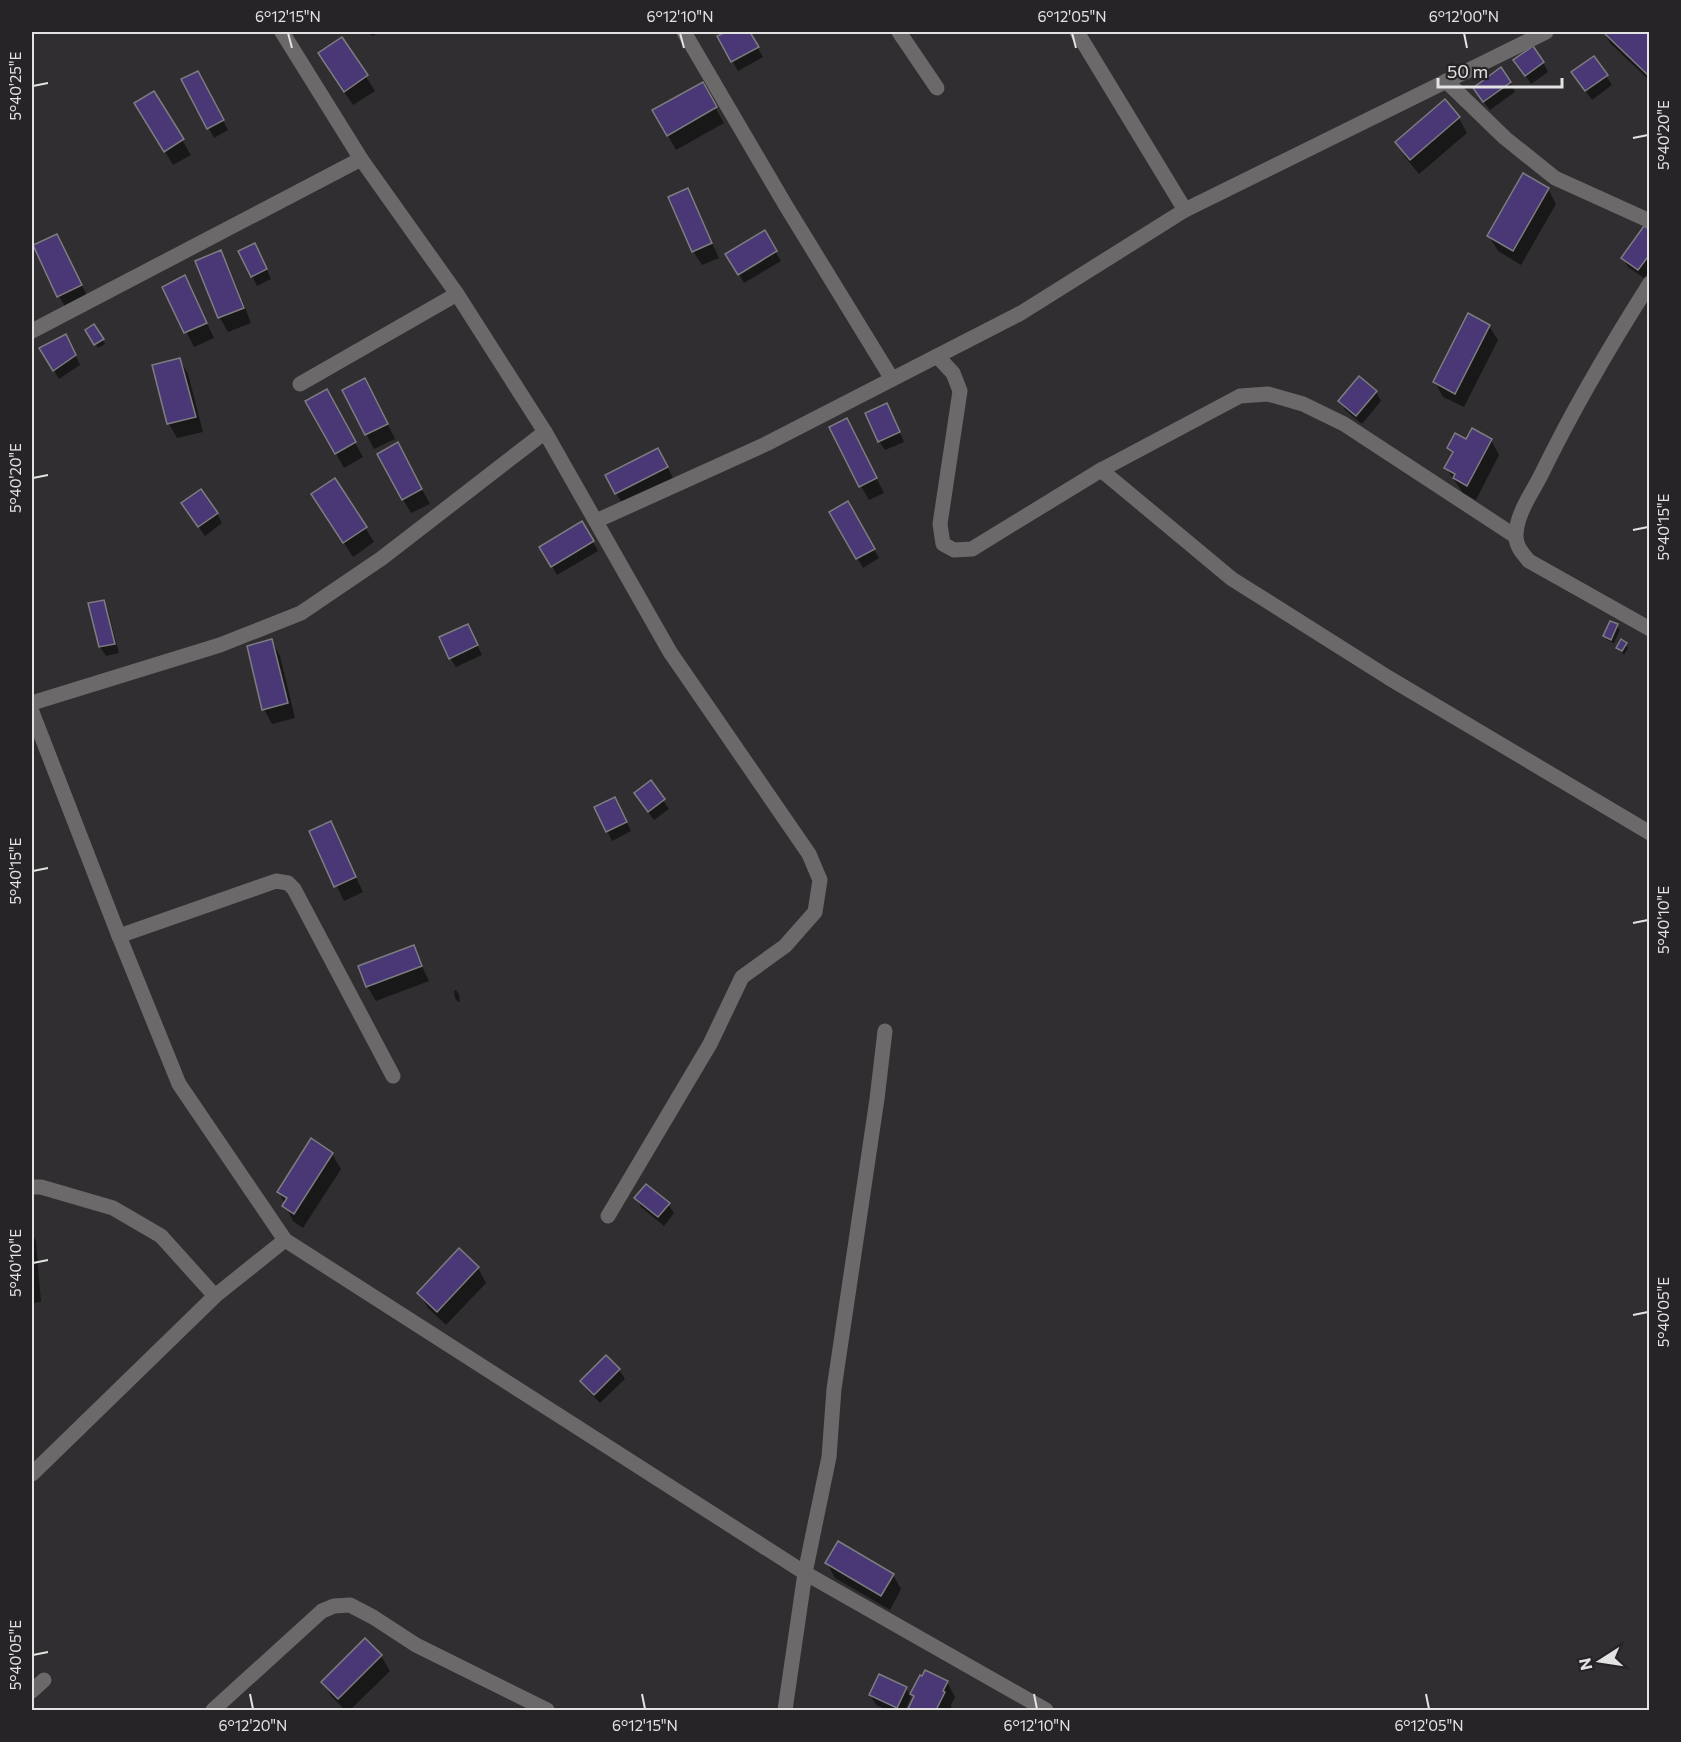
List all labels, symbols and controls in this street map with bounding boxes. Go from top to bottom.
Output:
text: 6°12'15"N [255,7,321,25]
text: 6°12'10"N [647,7,713,25]
text: 6°12'05"N [1037,7,1107,25]
text: 6°12'00"N [1429,7,1499,25]
text: 5°40'25"E [6,51,24,120]
scale bar [1438,51,1562,89]
text: 50 m [1447,60,1488,82]
text: 5°40'20"E [1654,100,1672,170]
text: 5°40'20"E [6,443,24,513]
text: 5°40'15"E [1654,493,1672,561]
text: 5°40'15"E [6,837,24,905]
text: 5°40'10"E [1654,886,1672,954]
text: 5°40'10"E [6,1229,24,1297]
text: 5°40'05"E [1654,1277,1672,1347]
text: 5°40'05"E [6,1620,24,1690]
north arrow [1570,1631,1630,1691]
text: N [1574,1656,1595,1672]
text: 6°12'20"N [219,1716,287,1734]
text: 6°12'15"N [612,1716,678,1734]
text: 6°12'10"N [1004,1716,1070,1734]
text: 6°12'05"N [1394,1716,1464,1734]

